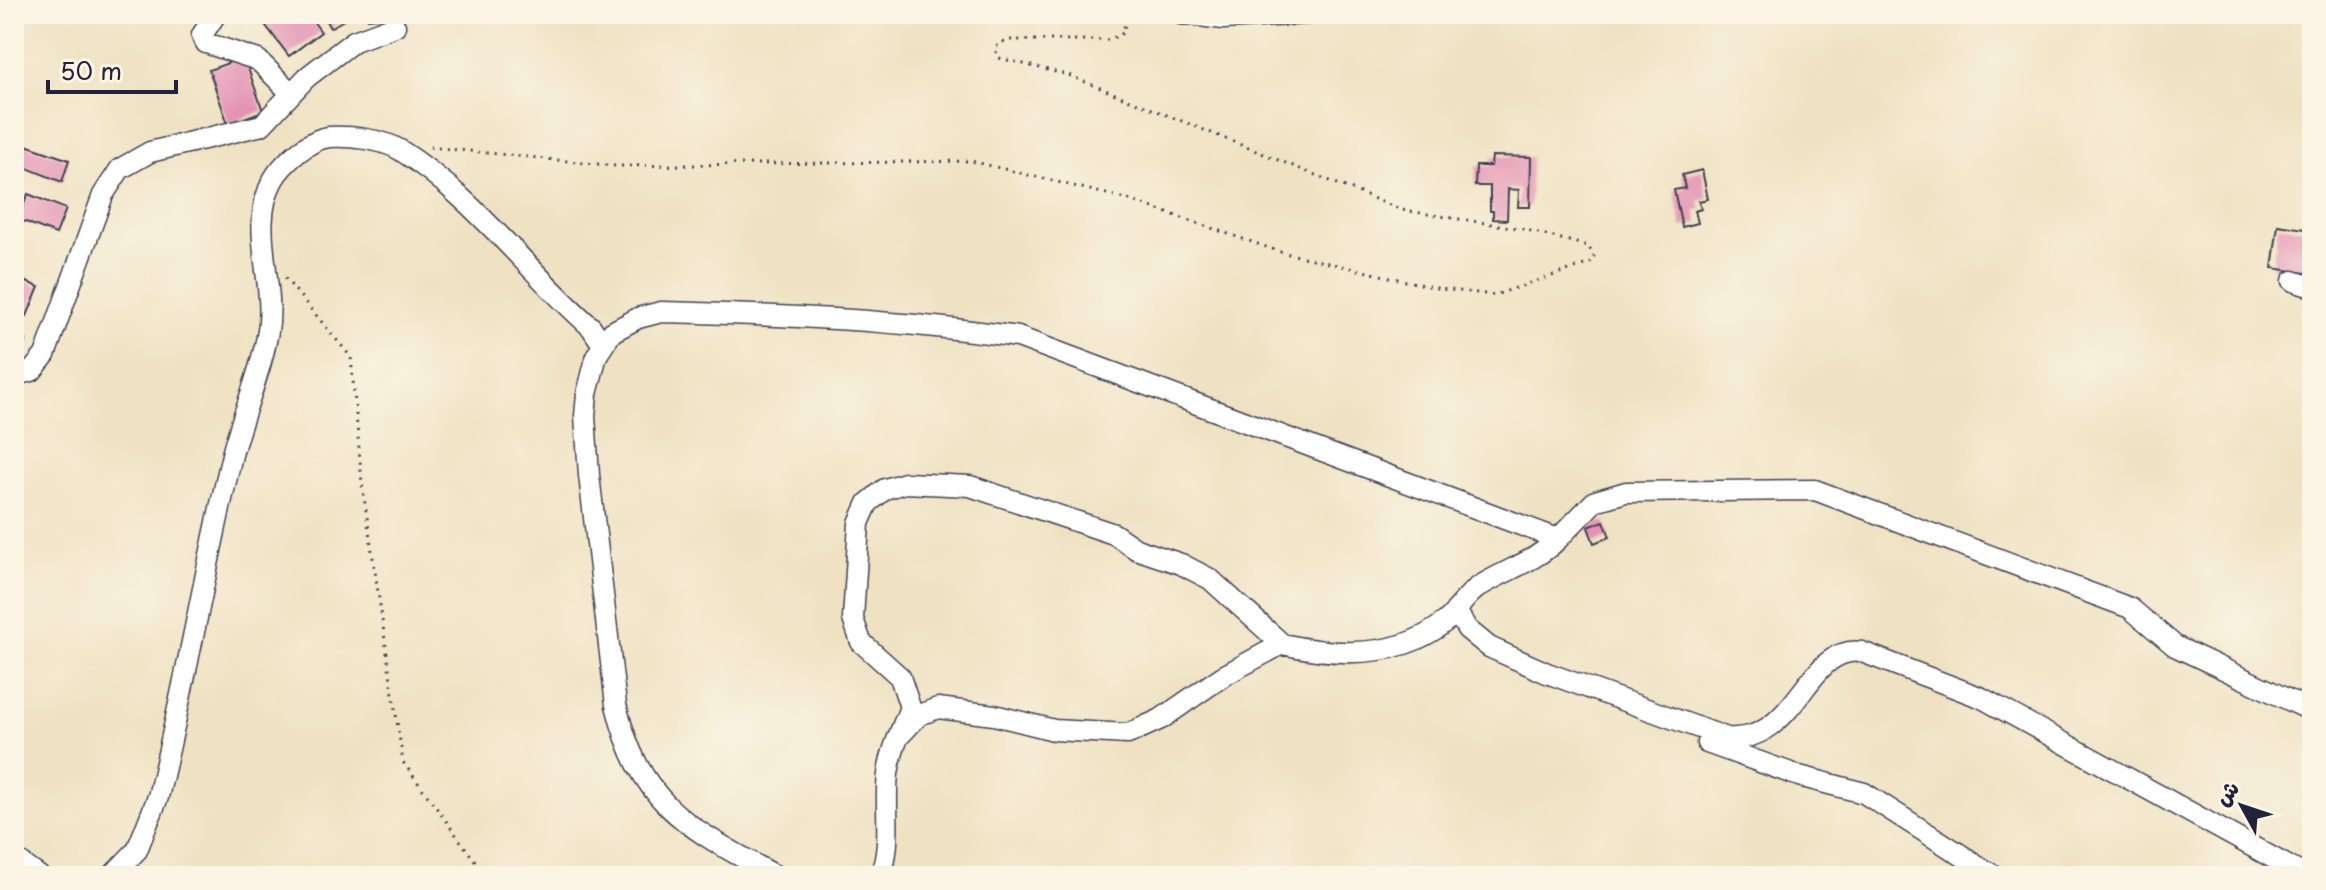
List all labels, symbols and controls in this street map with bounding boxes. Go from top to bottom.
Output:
scale bar [48,44,176,94]
text: 50 m [60,52,122,88]
north arrow [2202,766,2282,846]
text: ش [2205,772,2246,812]

